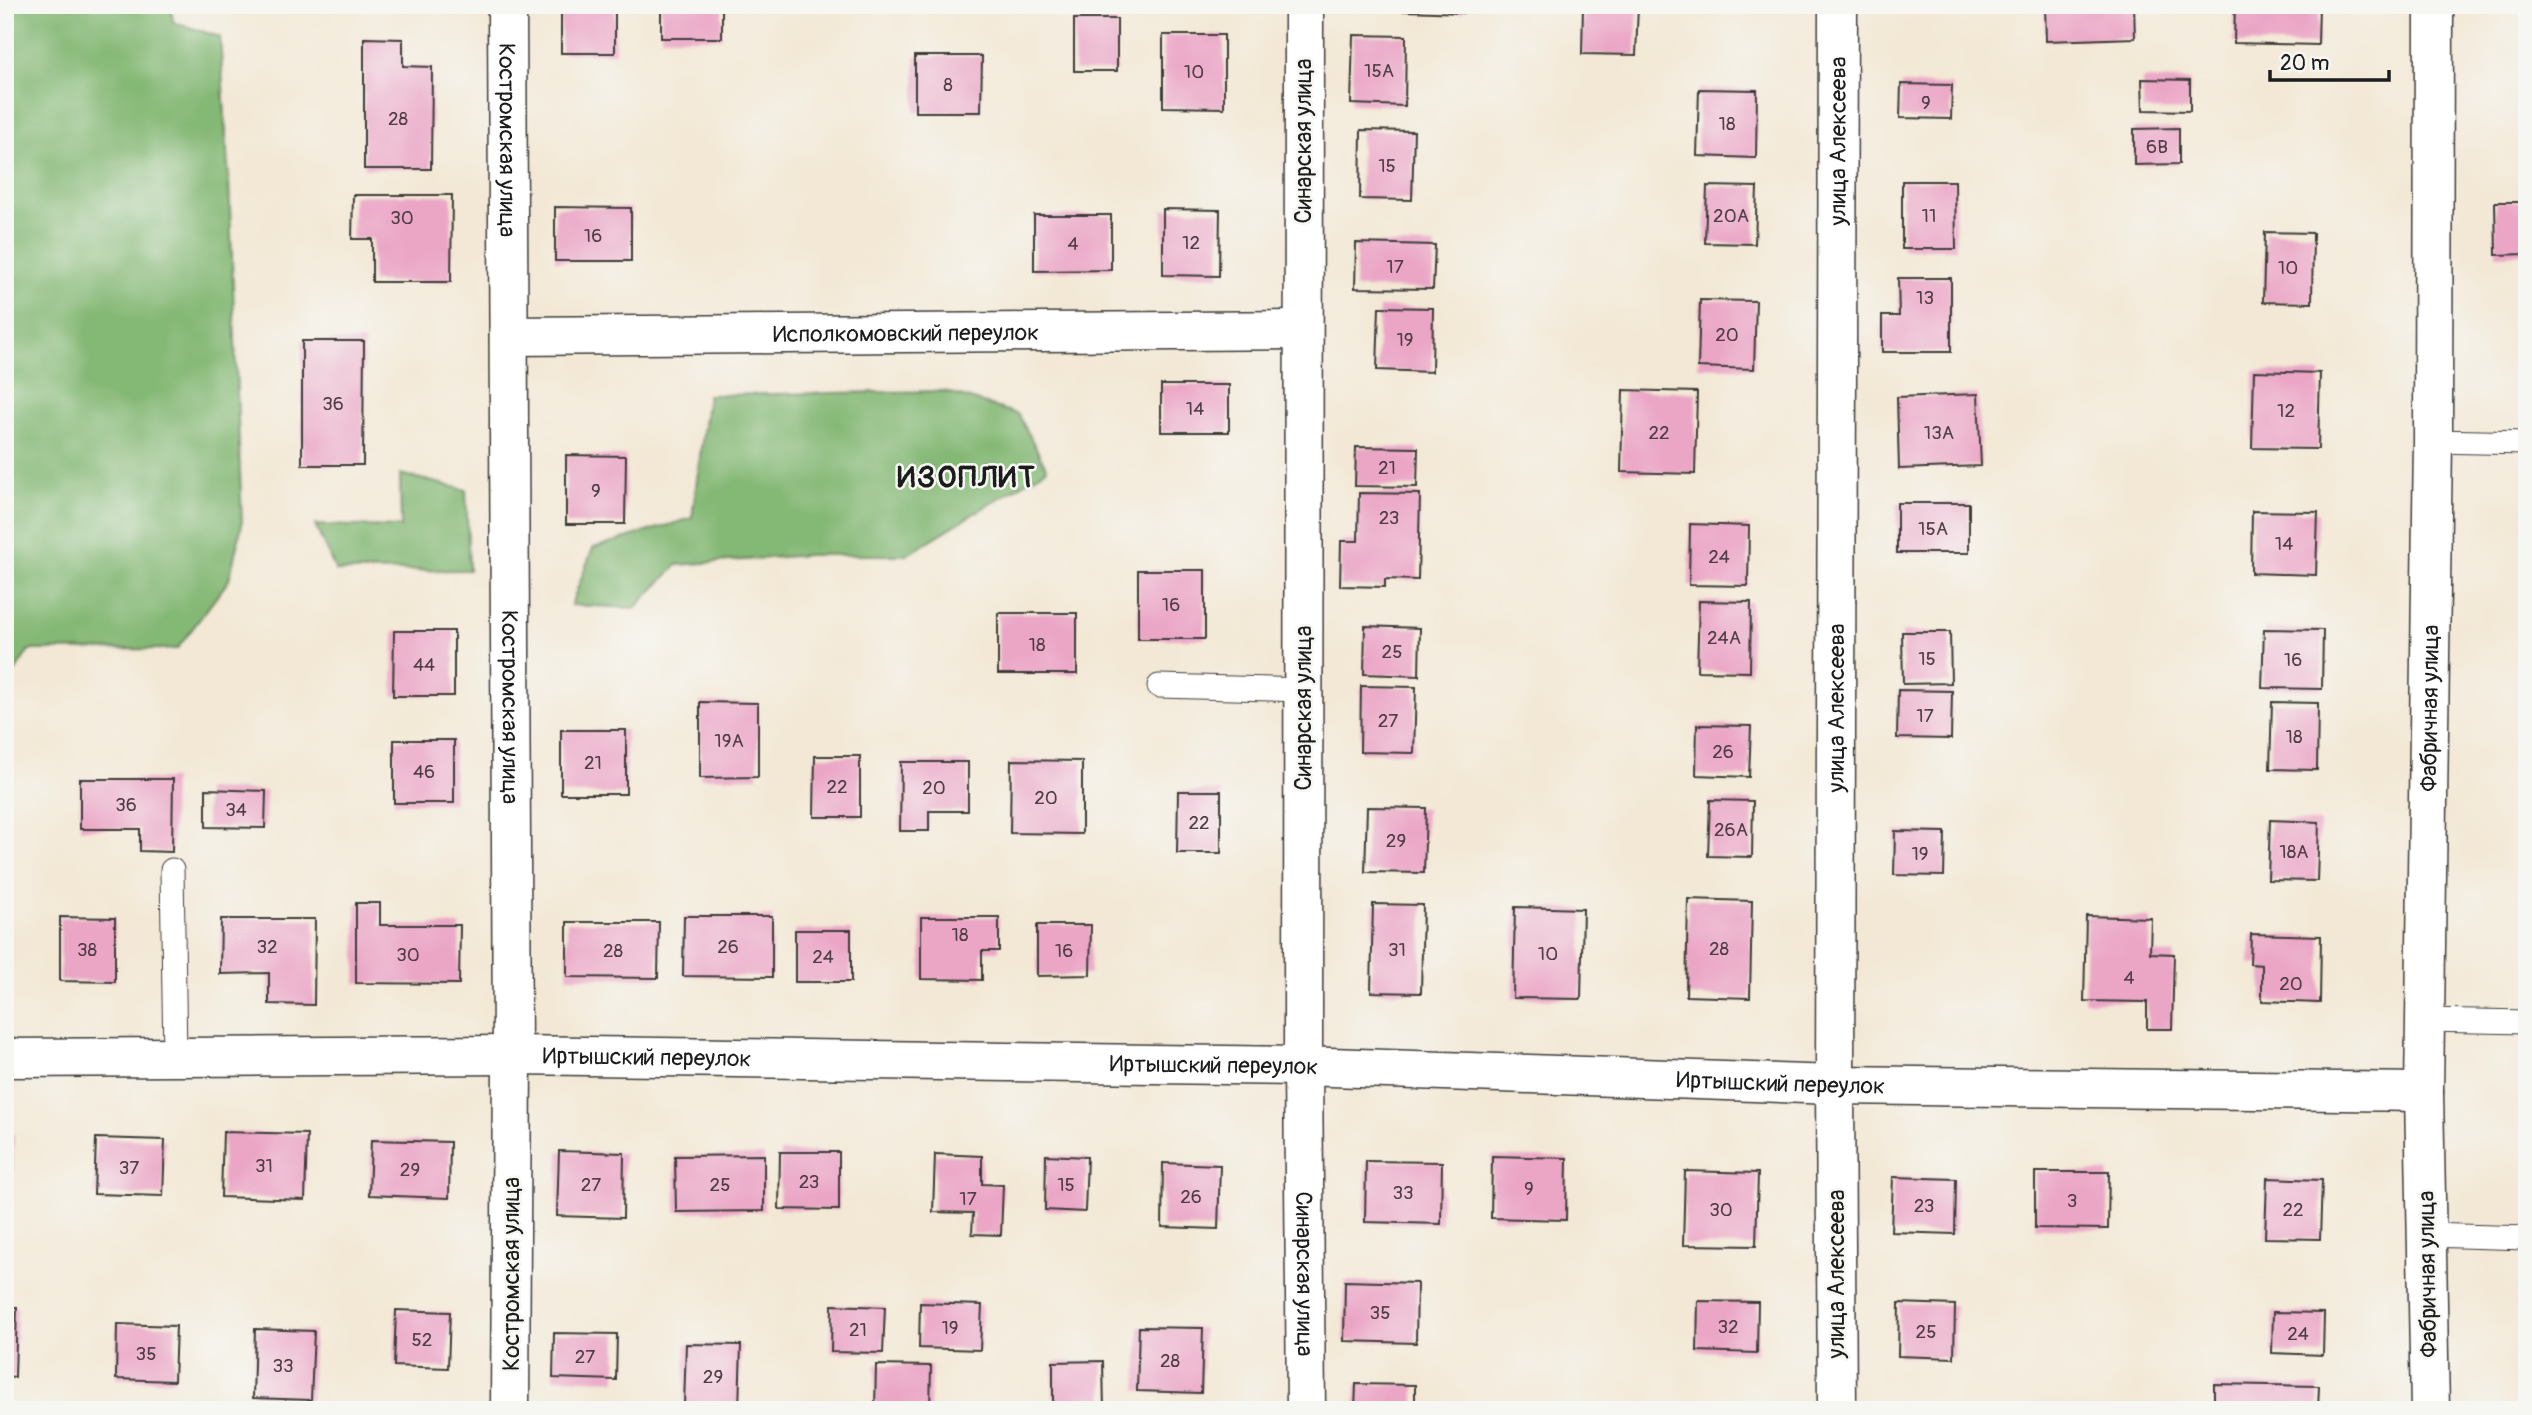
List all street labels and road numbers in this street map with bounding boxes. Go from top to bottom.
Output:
street label: Костромская улица [492,43,522,237]
street label: улица Алексеева [1823,56,1853,227]
street label: Синарская улица [1289,59,1318,223]
street label: Исполкомовский переулок [773,318,1039,349]
street label: Костромская улица [495,610,525,804]
street label: улица Алексеева [1822,623,1851,794]
street label: Фабричная улица [2414,625,2445,792]
street label: Синарская улица [1289,626,1318,790]
street label: Иртышский переулок [542,1041,752,1073]
street label: Иртышский переулок [1109,1049,1319,1082]
street label: Иртышский переулок [1676,1065,1885,1101]
street label: Костромская улица [497,1177,526,1371]
street label: улица Алексеева [1822,1190,1851,1359]
street label: Фабричная улица [2412,1190,2443,1358]
street label: Синарская улица [1289,1191,1320,1357]

